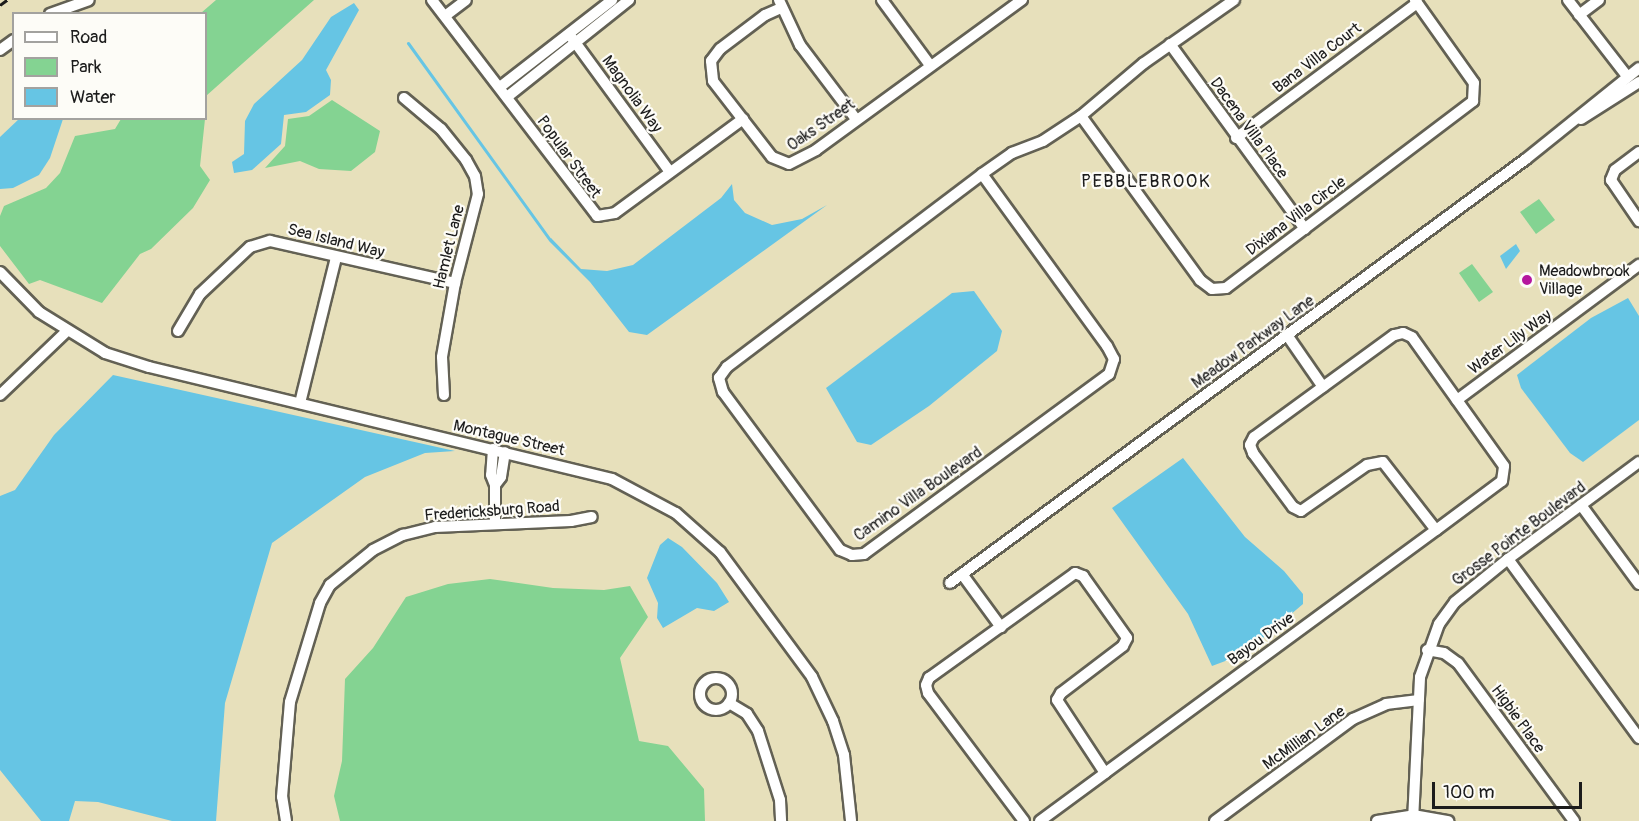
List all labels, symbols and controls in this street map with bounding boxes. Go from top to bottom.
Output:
legend [12,12,207,120]
street label: Bana Villa Court [1269,19,1365,97]
text: Road [70,26,107,49]
street label: Magnolia Way [598,52,666,136]
text: Park [70,56,102,79]
street label: Dacena Villa Place [1206,74,1292,182]
text: Water [70,86,116,109]
street label: Oaks Street [783,95,859,155]
street label: Popular Street [533,112,605,202]
district label: PEBBLEBROOK [1081,171,1211,193]
street label: Dixiana Villa Circle [1242,172,1350,260]
street label: Hamlet Lane [429,203,469,291]
street label: Sea Island Way [286,220,386,262]
place label: Meadowbrook Village [1539,261,1630,299]
marker: Meadowbrook Village [1520,273,1534,287]
street label: Meadow Parkway Lane [1188,291,1318,393]
street label: Water Lily Way [1465,305,1555,379]
street label: Montague Street [452,416,566,460]
street label: Camino Villa Boulevard [850,443,986,545]
street label: Grosse Pointe Boulevard [1448,477,1590,591]
street label: Fredericksburg Road [424,497,560,525]
street label: Bayou Drive [1224,608,1298,670]
street label: Higbie Place [1487,681,1549,757]
street label: McMillian Lane [1259,702,1349,774]
scale bar [1435,770,1585,808]
text: 100 m [1443,781,1495,804]

